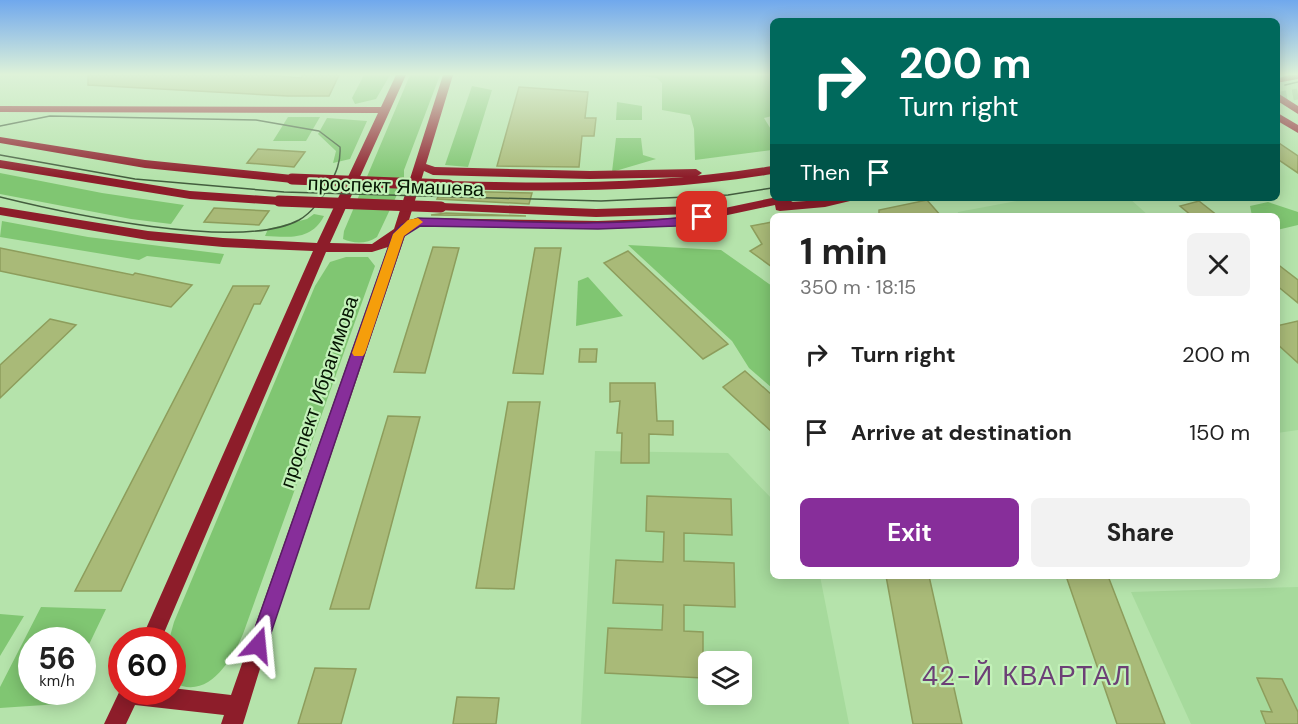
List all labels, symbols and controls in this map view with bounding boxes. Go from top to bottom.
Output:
text: 200 m [899,36,1032,91]
icon: right [800,42,878,120]
text: Turn right [899,89,1019,124]
icon: arrive [862,156,895,189]
text: Then [800,158,850,187]
street label: проспект Ямашева [307,170,486,202]
pin [676,191,727,242]
icon: arrive [685,200,718,233]
text: 1 min [800,228,888,275]
button: close [1187,233,1250,296]
text: 350 m · 18:15 [800,274,916,300]
street label: проспект Ибрагимова [274,292,364,491]
icon: right [800,338,833,371]
text: Turn right [851,340,956,369]
text: 200 m [1182,340,1250,369]
icon: arrive [800,416,833,449]
text: Arrive at destination [851,418,1072,447]
text: 150 m [1189,418,1250,447]
button: Exit [800,498,1019,567]
button: Share [1031,498,1250,567]
position arrow [226,613,290,677]
speed limit sign: 60 [108,627,186,705]
text: 56 [38,639,76,678]
map controls [698,651,752,705]
button: layers [698,651,752,705]
district label: 42-Й КВАРТАЛ [922,658,1132,693]
text: km/h [39,671,75,691]

